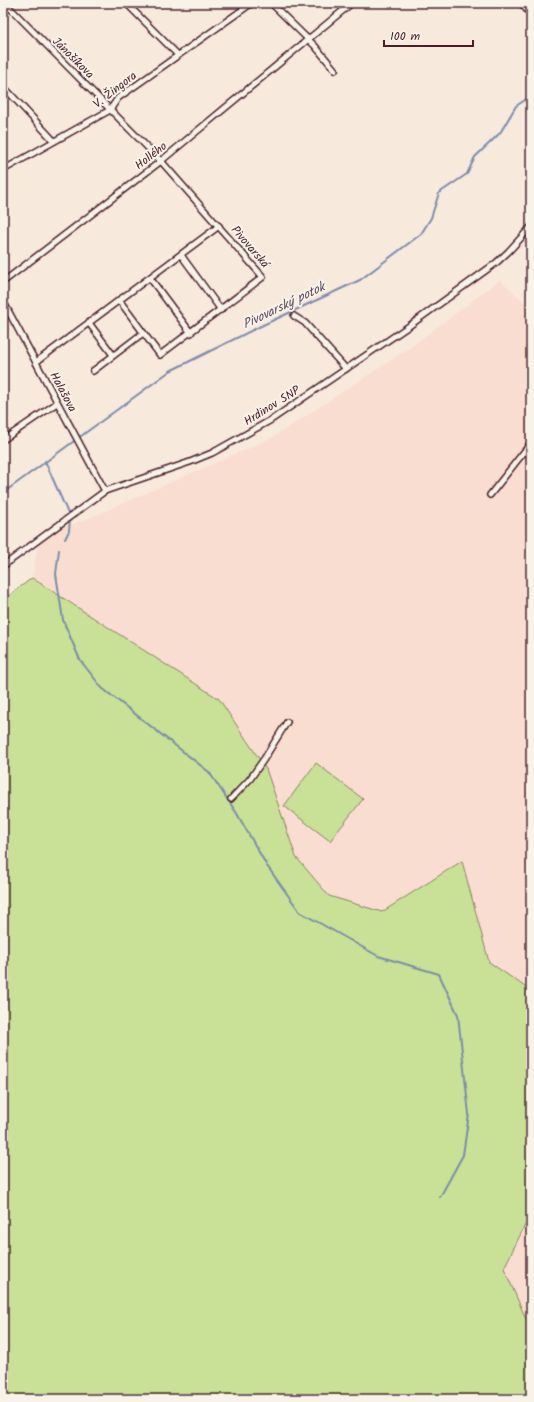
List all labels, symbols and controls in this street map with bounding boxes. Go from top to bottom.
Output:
scale bar [384,22,473,48]
text: 100 m [390,27,421,46]
street label: Jánošíkova [48,33,99,84]
street label: V. Žingora [89,66,141,113]
street label: Hollého [131,137,171,175]
street label: Pivovarská [226,222,275,273]
water label: Pivovarský potok [239,276,331,335]
street label: Halašova [44,368,82,416]
street label: Hrdinov SNP [240,381,304,431]

